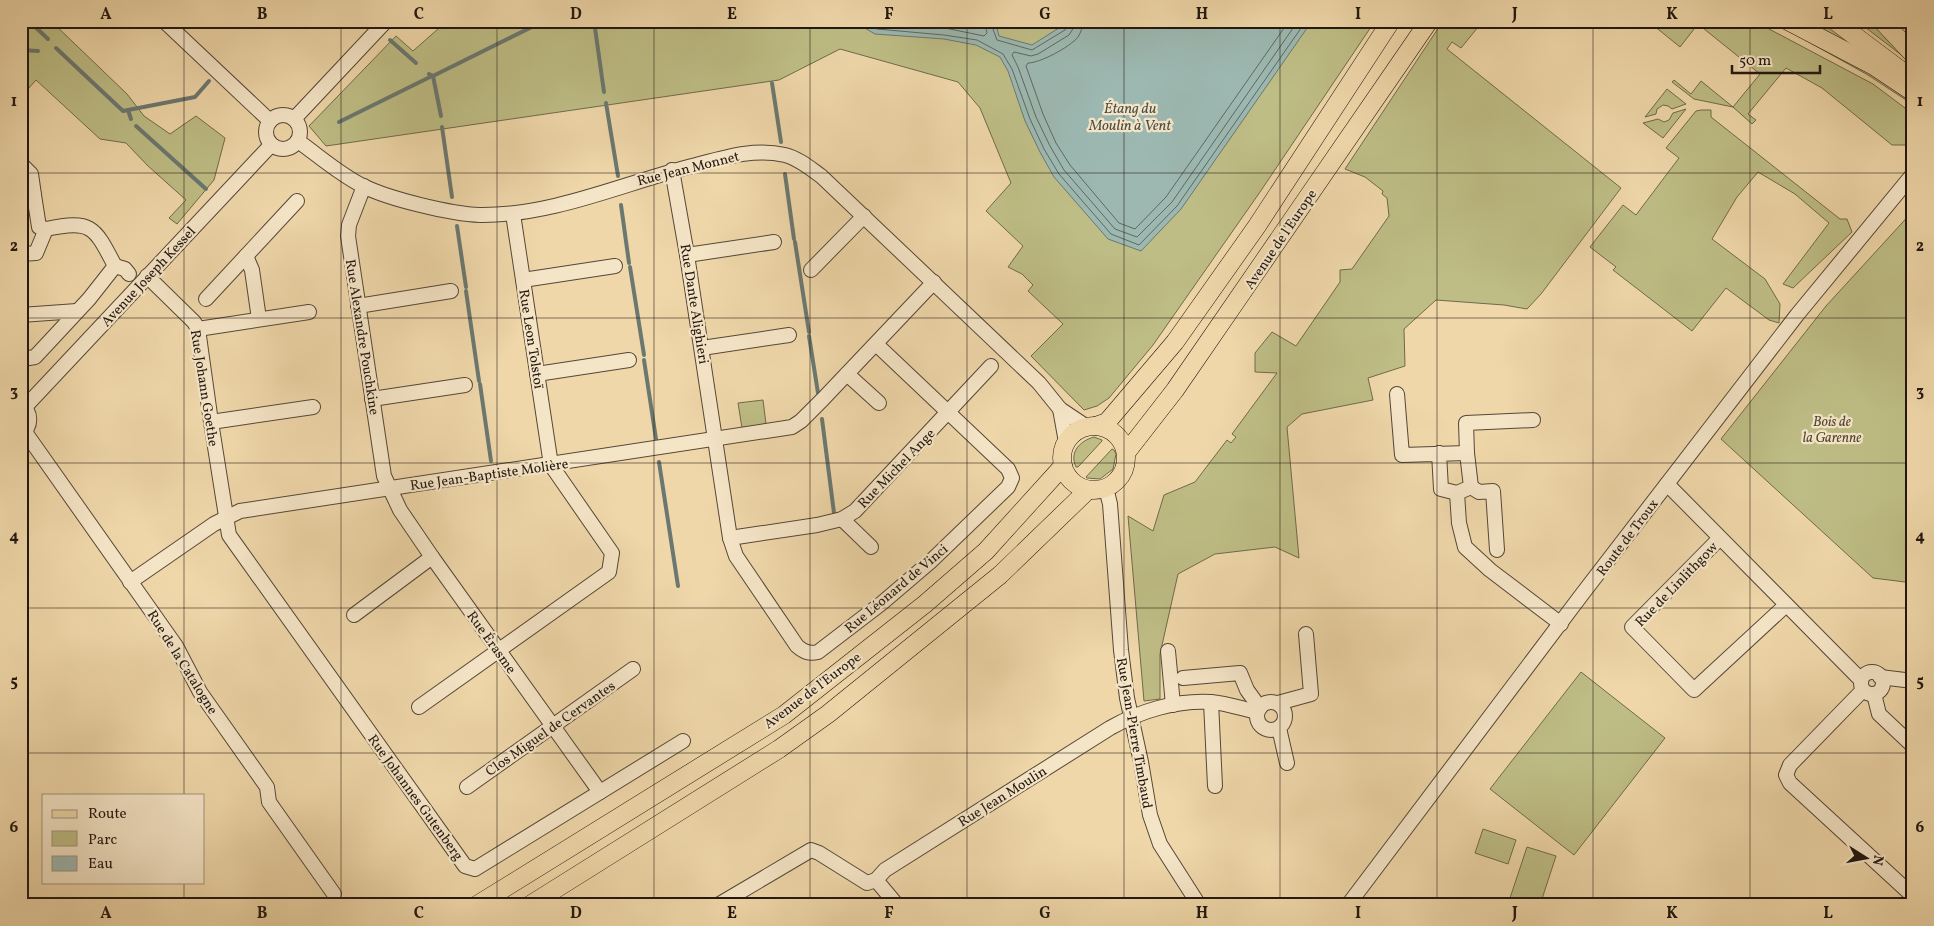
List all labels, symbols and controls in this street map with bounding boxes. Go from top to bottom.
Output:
text: A [100,4,112,26]
text: B [257,4,268,26]
text: C [414,4,424,26]
text: D [570,4,582,26]
text: E [727,4,737,26]
text: F [884,4,894,26]
text: G [1039,4,1051,26]
text: H [1196,4,1208,26]
text: I [1355,4,1361,26]
text: J [1511,4,1518,26]
text: K [1666,4,1678,26]
text: L [1823,4,1833,26]
scale bar [1732,42,1819,74]
text: 50 m [1739,51,1771,72]
text: 1 [11,91,17,113]
text: 1 [1917,91,1923,113]
water label: Étang du Moulin à Vent [1088,99,1172,137]
street label: Rue Jean Monnet [635,148,742,191]
street label: Avenue de l'Europe [1241,186,1322,294]
street label: Avenue Joseph Kessel [98,223,201,331]
text: 2 [10,236,18,258]
text: 2 [1916,236,1924,258]
street label: Rue Dante Alighieri [675,243,712,366]
street label: Rue Alexandre Pouchkine [340,258,383,417]
street label: Rue Leon Tolstoï [513,288,548,390]
street label: Rue Johann Goethe [185,329,222,448]
text: 3 [10,381,18,403]
text: 3 [1916,381,1924,403]
park label: Bois de la Garenne [1803,413,1861,448]
street label: Rue Michel Ange [854,425,940,513]
street label: Rue Jean-Baptiste Molière [409,455,570,496]
street label: Route de Troux [1593,495,1663,580]
text: 4 [9,526,19,548]
text: 4 [1915,526,1925,548]
street label: Rue de Linlithgow [1631,538,1723,632]
street label: Rue Léonard de Vinci [841,540,953,638]
street label: Rue de la Catalogne [142,607,222,719]
street label: Rue Érasme [462,608,520,678]
street label: Avenue de l'Europe [760,648,866,734]
street label: Rue Jean-Pierre Timbaud [1111,656,1156,810]
text: 5 [10,671,18,693]
text: 5 [1916,671,1924,693]
street label: Clos Miguel de Cervantes [482,677,620,781]
street label: Rue Johannes Gutenberg [363,731,467,865]
street label: Rue Jean Moulin [955,762,1051,832]
legend [42,794,205,884]
text: Route [88,804,127,825]
text: 6 [10,817,19,839]
text: 6 [1916,817,1925,839]
text: Parc [88,830,117,851]
north arrow [1842,834,1892,884]
text: N [1867,853,1888,867]
text: Eau [88,854,113,875]
text: A [100,903,112,925]
text: B [257,903,268,925]
text: C [414,903,424,925]
text: D [570,903,582,925]
text: E [727,903,737,925]
text: F [884,903,894,925]
text: G [1039,903,1051,925]
text: H [1196,903,1208,925]
text: I [1355,903,1361,925]
text: J [1511,903,1518,925]
text: K [1666,903,1678,925]
text: L [1823,903,1833,925]

